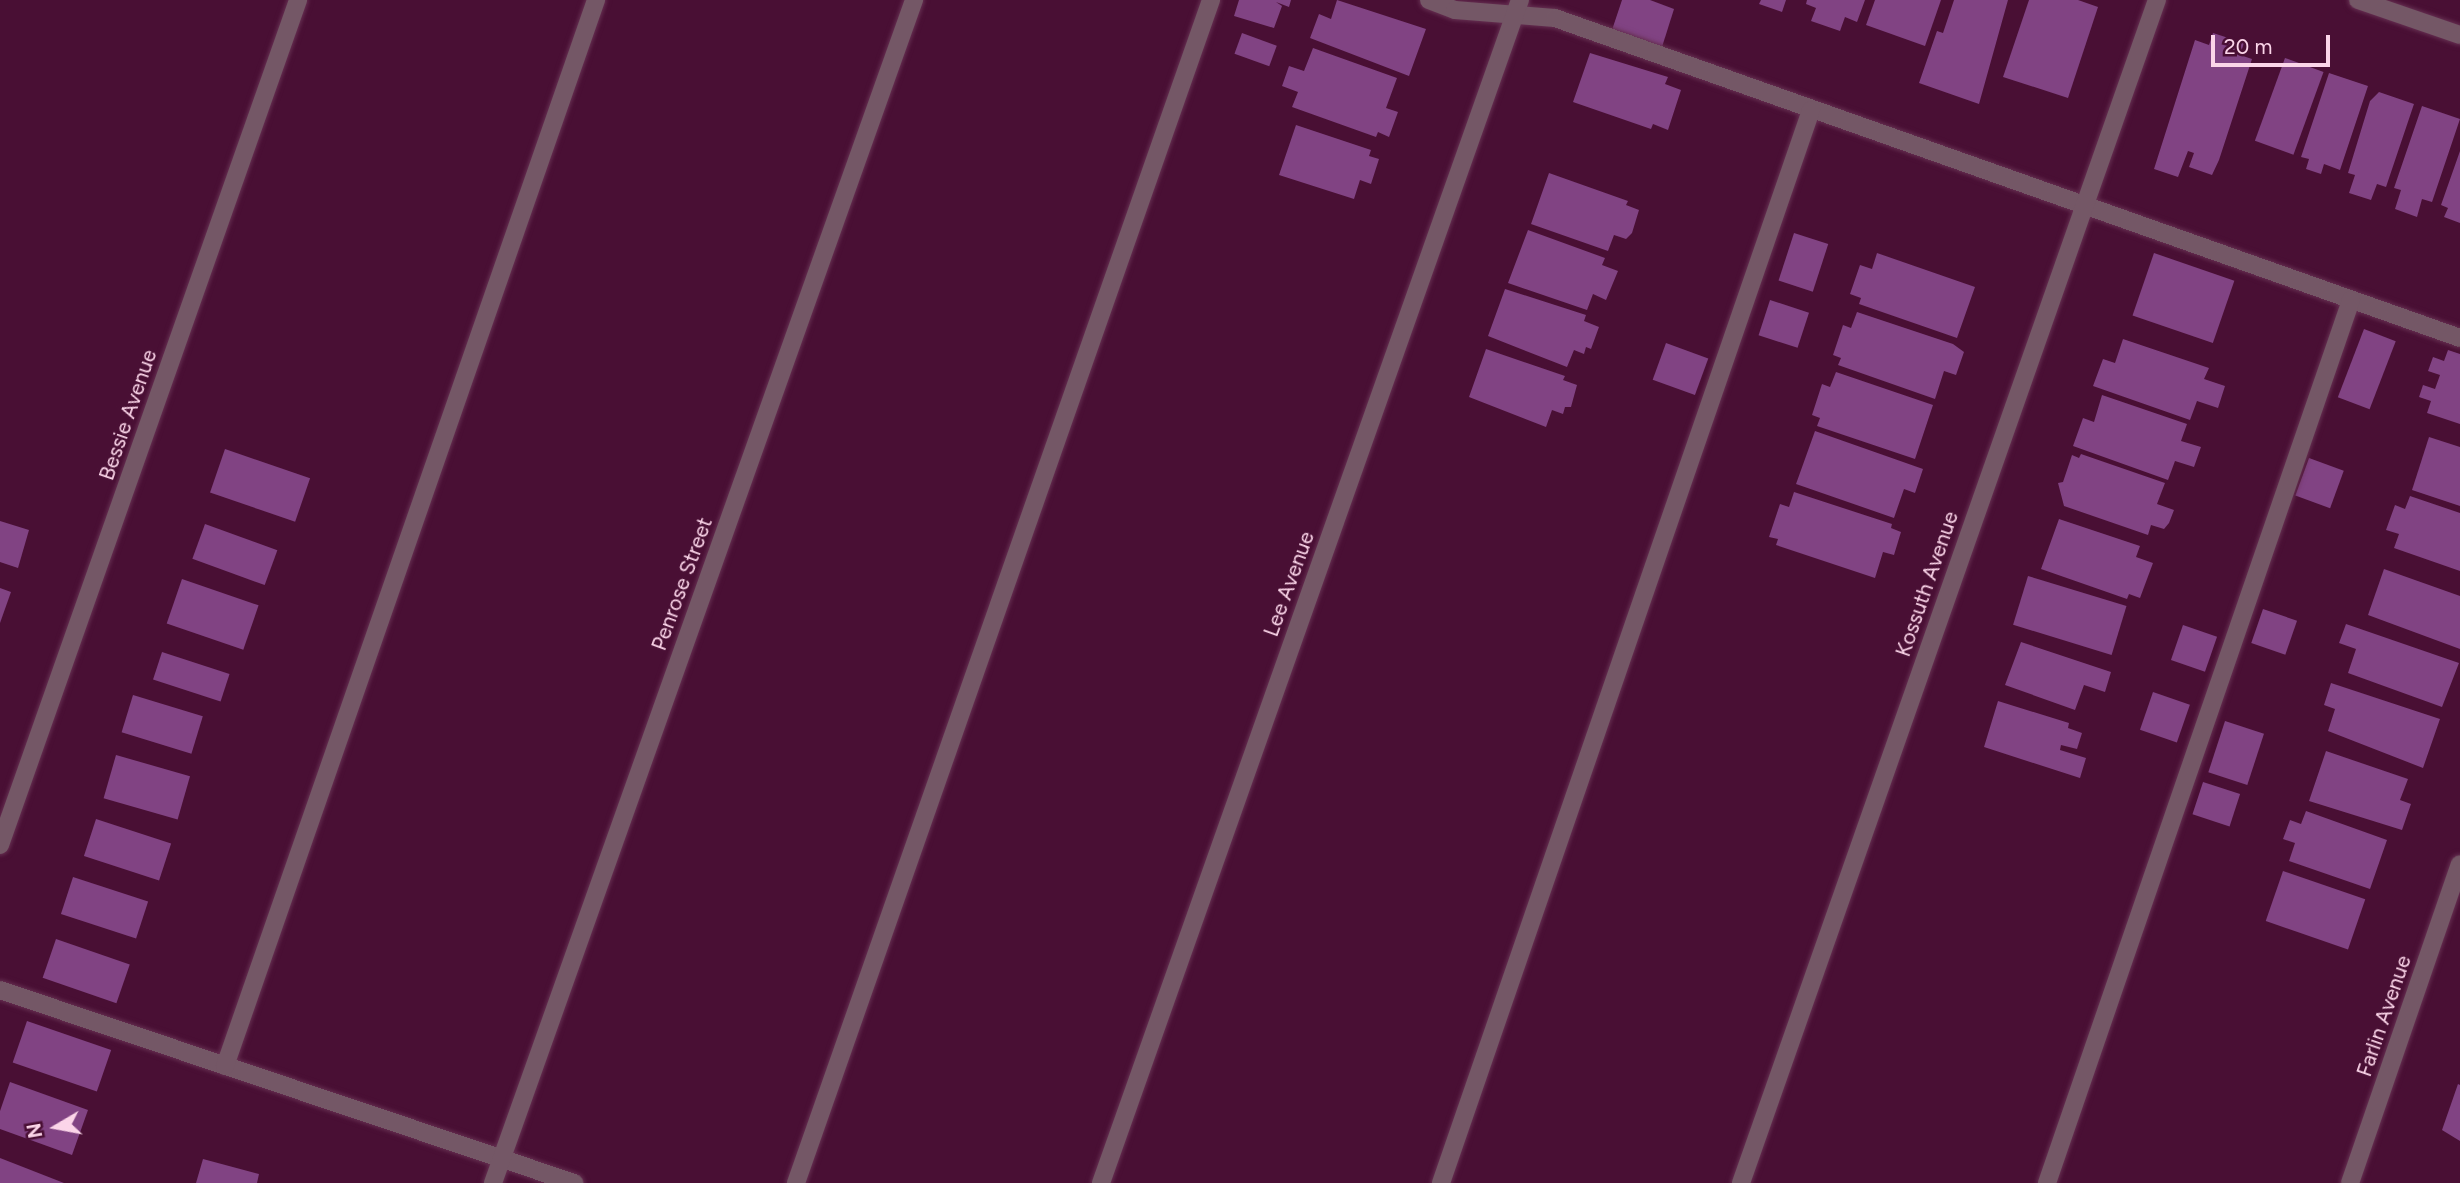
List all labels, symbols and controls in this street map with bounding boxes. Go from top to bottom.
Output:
scale bar [2215,21,2334,65]
text: 20 m [2224,34,2272,59]
street label: Bessie Avenue [94,346,162,484]
street label: Kossuth Avenue [1890,508,1964,660]
street label: Penrose Street [646,514,718,654]
street label: Lee Avenue [1258,528,1320,640]
street label: Farlin Avenue [2351,952,2417,1080]
north arrow [21,1092,91,1162]
text: N [22,1122,47,1140]

